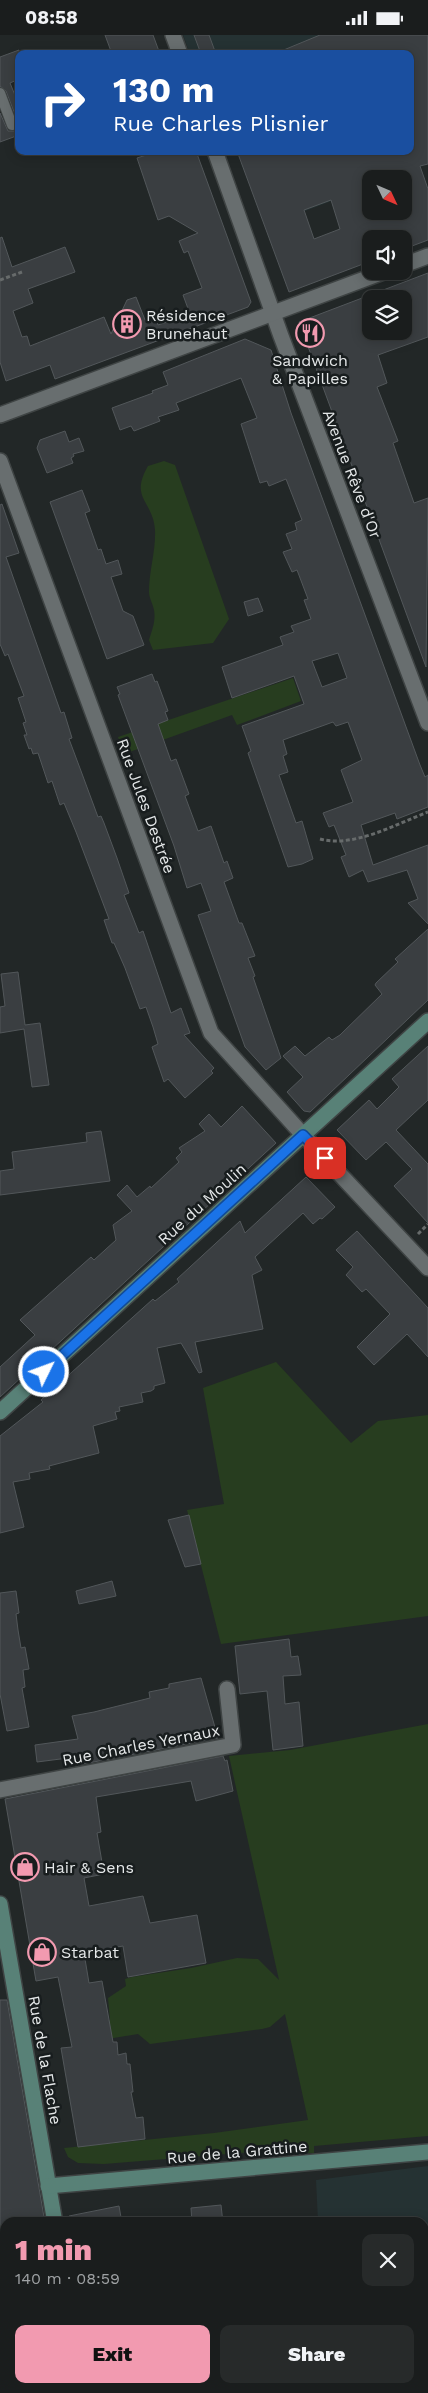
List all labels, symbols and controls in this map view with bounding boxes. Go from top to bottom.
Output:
text: 08:58 [25,6,78,29]
text: 130 m [113,69,214,111]
icon: right [30,70,95,135]
text: Rue Charles Plisnier [113,111,329,136]
north arrow [362,170,412,220]
map controls [362,170,412,340]
button: sound [362,230,412,280]
button: layers [362,290,412,340]
place label: Résidence Brunehaut [146,306,228,343]
building icon: Résidence Brunehaut [112,309,142,339]
restaurant icon: Sandwich & Papilles [295,318,325,348]
place label: Sandwich & Papilles [272,351,348,388]
street label: Avenue Rêve d'Or [319,407,386,542]
street label: Rue Jules Destrée [113,736,179,876]
pin [304,1137,346,1179]
icon: arrive [311,1144,339,1172]
street label: Rue du Moulin [154,1159,250,1249]
position arrow [17,1345,69,1397]
street label: Rue Charles Yernaux [61,1720,221,1770]
shop icon: Hair & Sens [10,1852,40,1882]
place label: Hair & Sens [44,1858,134,1877]
shop icon: Starbat [27,1937,57,1967]
place label: Starbat [61,1943,119,1962]
street label: Rue de la Flache [24,1994,66,2126]
street label: Rue de la Grattine [166,2136,308,2168]
text: 1 min [15,2232,92,2267]
button: close [362,2234,414,2286]
text: 140 m · 08:59 [15,2269,120,2288]
button: Exit [15,2325,210,2383]
button: Share [220,2325,414,2383]

